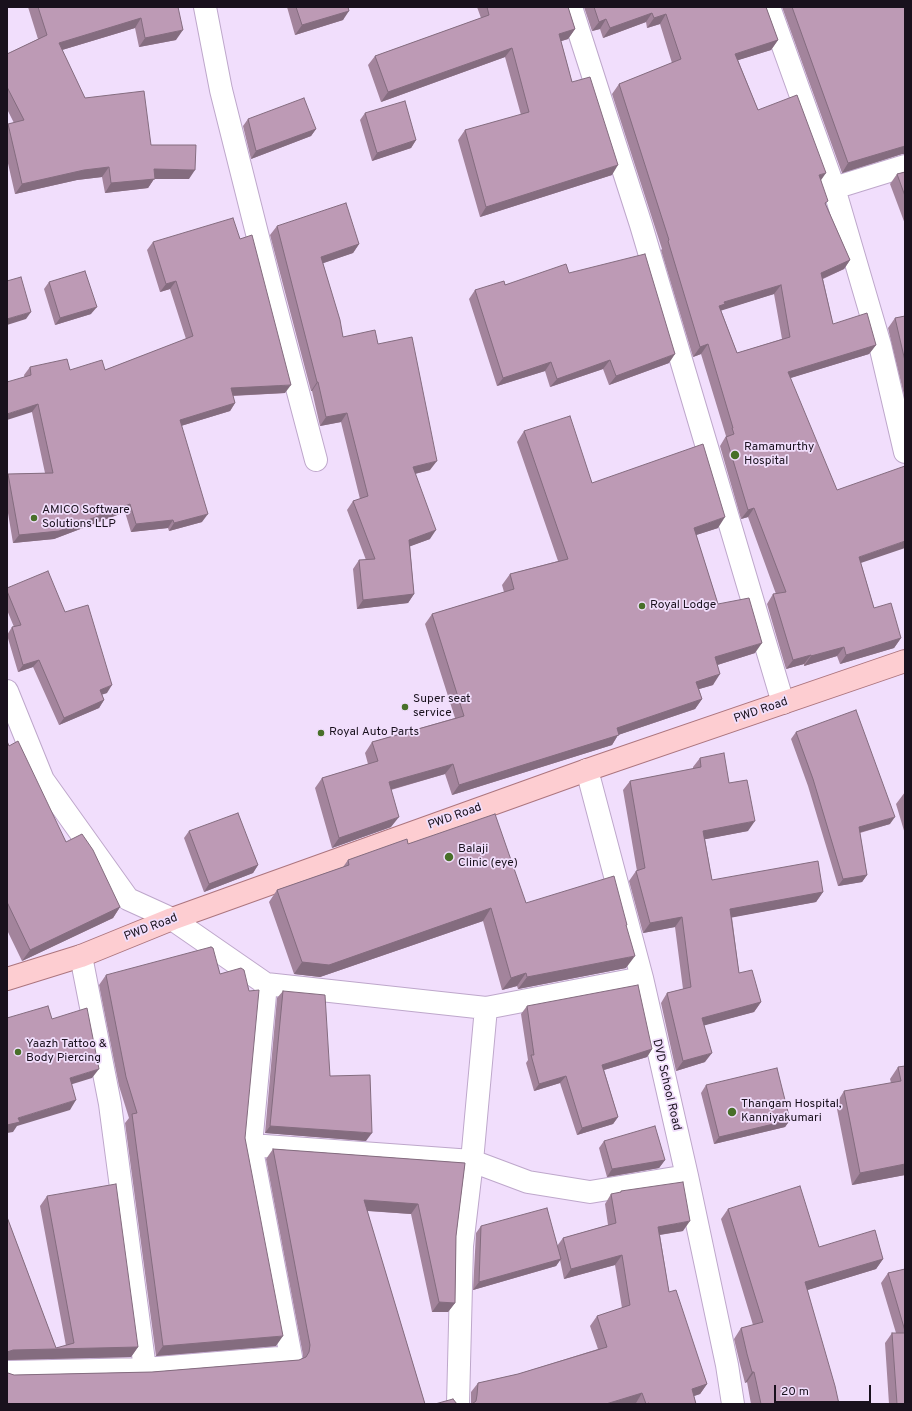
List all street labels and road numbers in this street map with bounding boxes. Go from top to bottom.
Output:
street label: PWD Road [732,695,790,727]
street label: PWD Road [426,801,484,833]
street label: PWD Road [122,911,180,945]
street label: DVD School Road [648,1038,684,1132]

